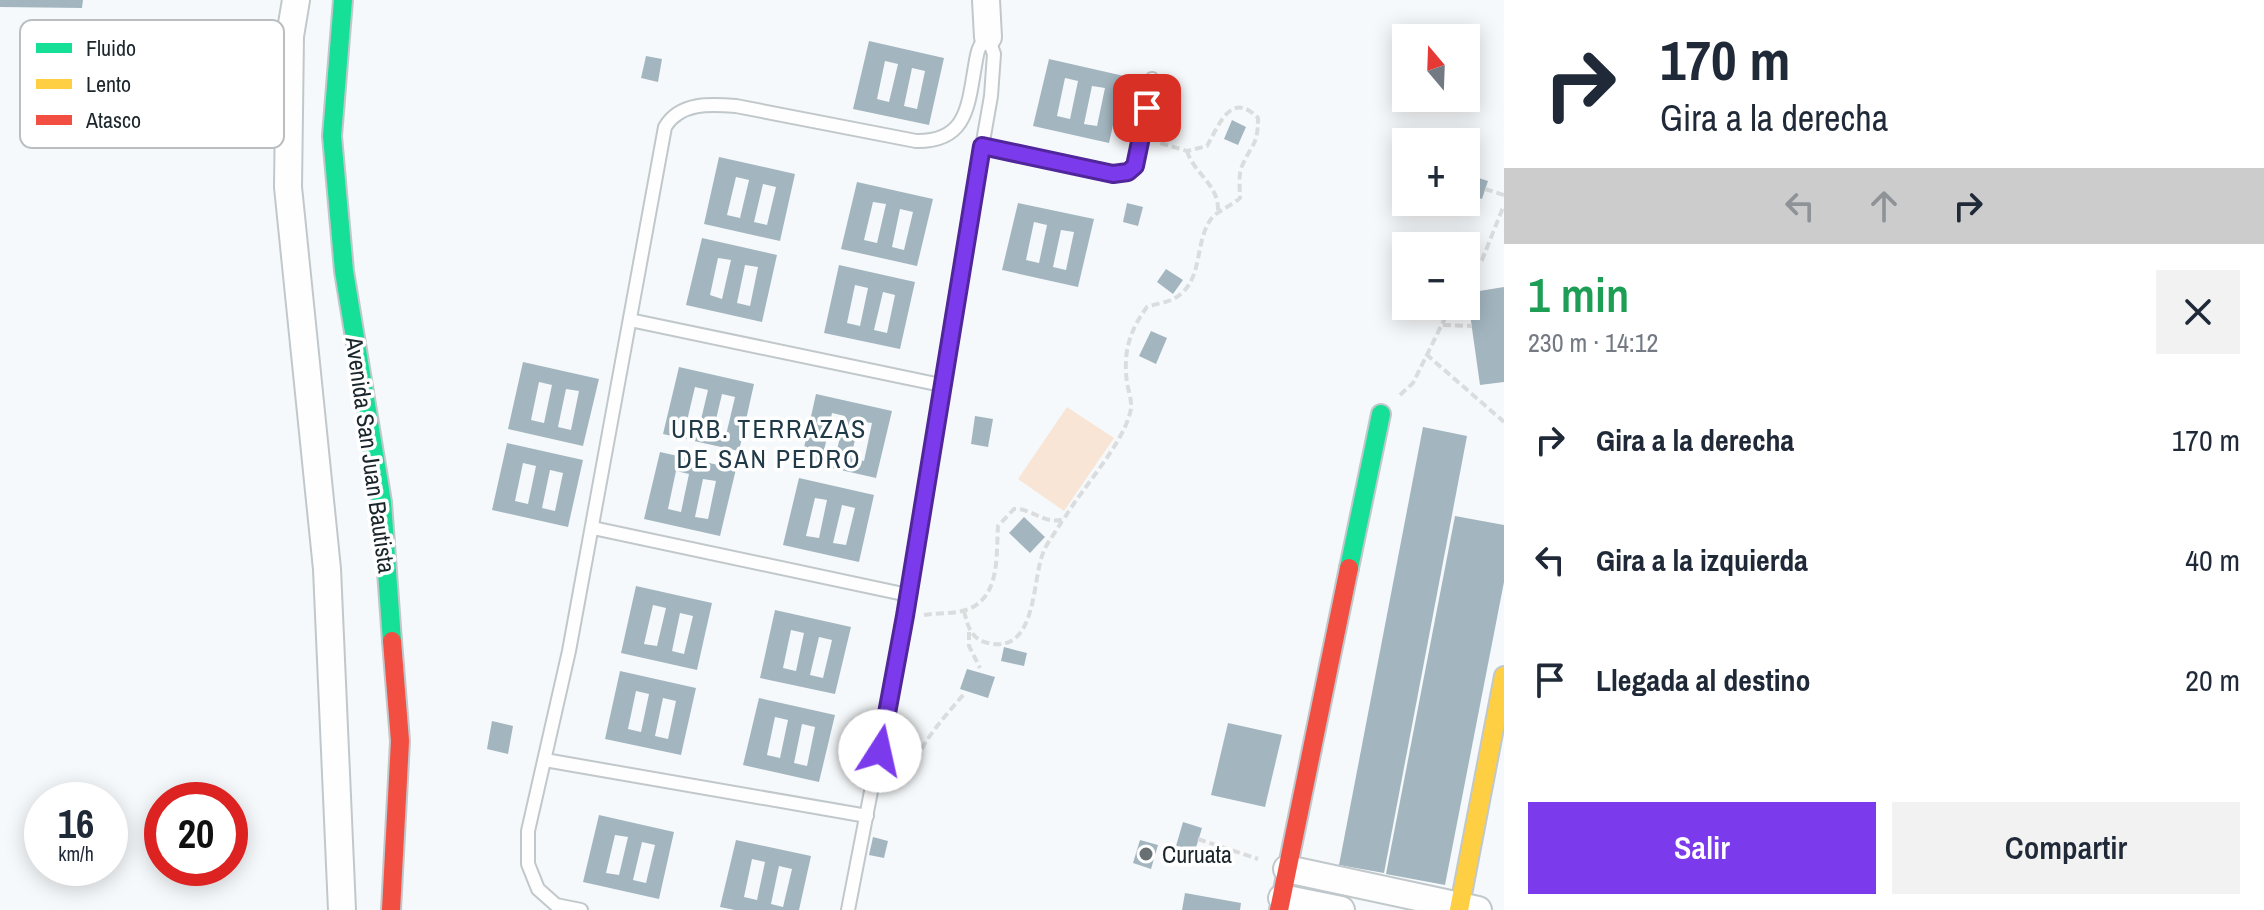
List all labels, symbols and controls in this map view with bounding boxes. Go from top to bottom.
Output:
legend [20,20,284,148]
text: 170 m [1660,22,1790,97]
north arrow [1392,24,1480,112]
map controls [1392,24,1480,320]
icon: right [1528,32,1632,136]
text: Fluido [86,33,136,63]
text: Lento [86,69,131,99]
pin [1113,74,1181,142]
icon: arrive [1125,86,1169,130]
text: Gira a la derecha [1660,94,1888,142]
text: Atasco [85,105,141,135]
button: + [1392,128,1480,216]
icon: left [1778,184,1822,228]
icon: ahead [1862,184,1906,228]
icon: right [1946,184,1990,228]
button: − [1392,232,1480,320]
text: 1 min [1528,262,1629,327]
button: close [2156,270,2240,354]
text: 230 m · 14:12 [1528,325,1658,360]
street label: Avenida San Juan Bautista [338,334,403,575]
district label: URB. TERRAZAS DE SAN PEDRO [671,411,867,476]
icon: right [1528,418,1572,462]
text: Gira a la derecha [1596,420,1794,460]
text: 170 m [2172,420,2240,460]
icon: left [1528,538,1572,582]
text: Gira a la izquierda [1596,540,1808,580]
text: 40 m [2185,540,2240,580]
icon: arrive [1528,658,1572,702]
text: Llegada al destino [1596,660,1811,700]
text: 20 m [2185,660,2240,700]
position arrow [838,709,922,793]
speed limit sign: 20 [144,782,248,886]
text: 16 [58,797,94,850]
button: Salir [1528,802,1876,894]
button: Compartir [1892,802,2240,894]
place label: Curuata [1162,838,1232,870]
text: km/h [58,840,94,867]
marker: Curuata [1137,845,1155,863]

